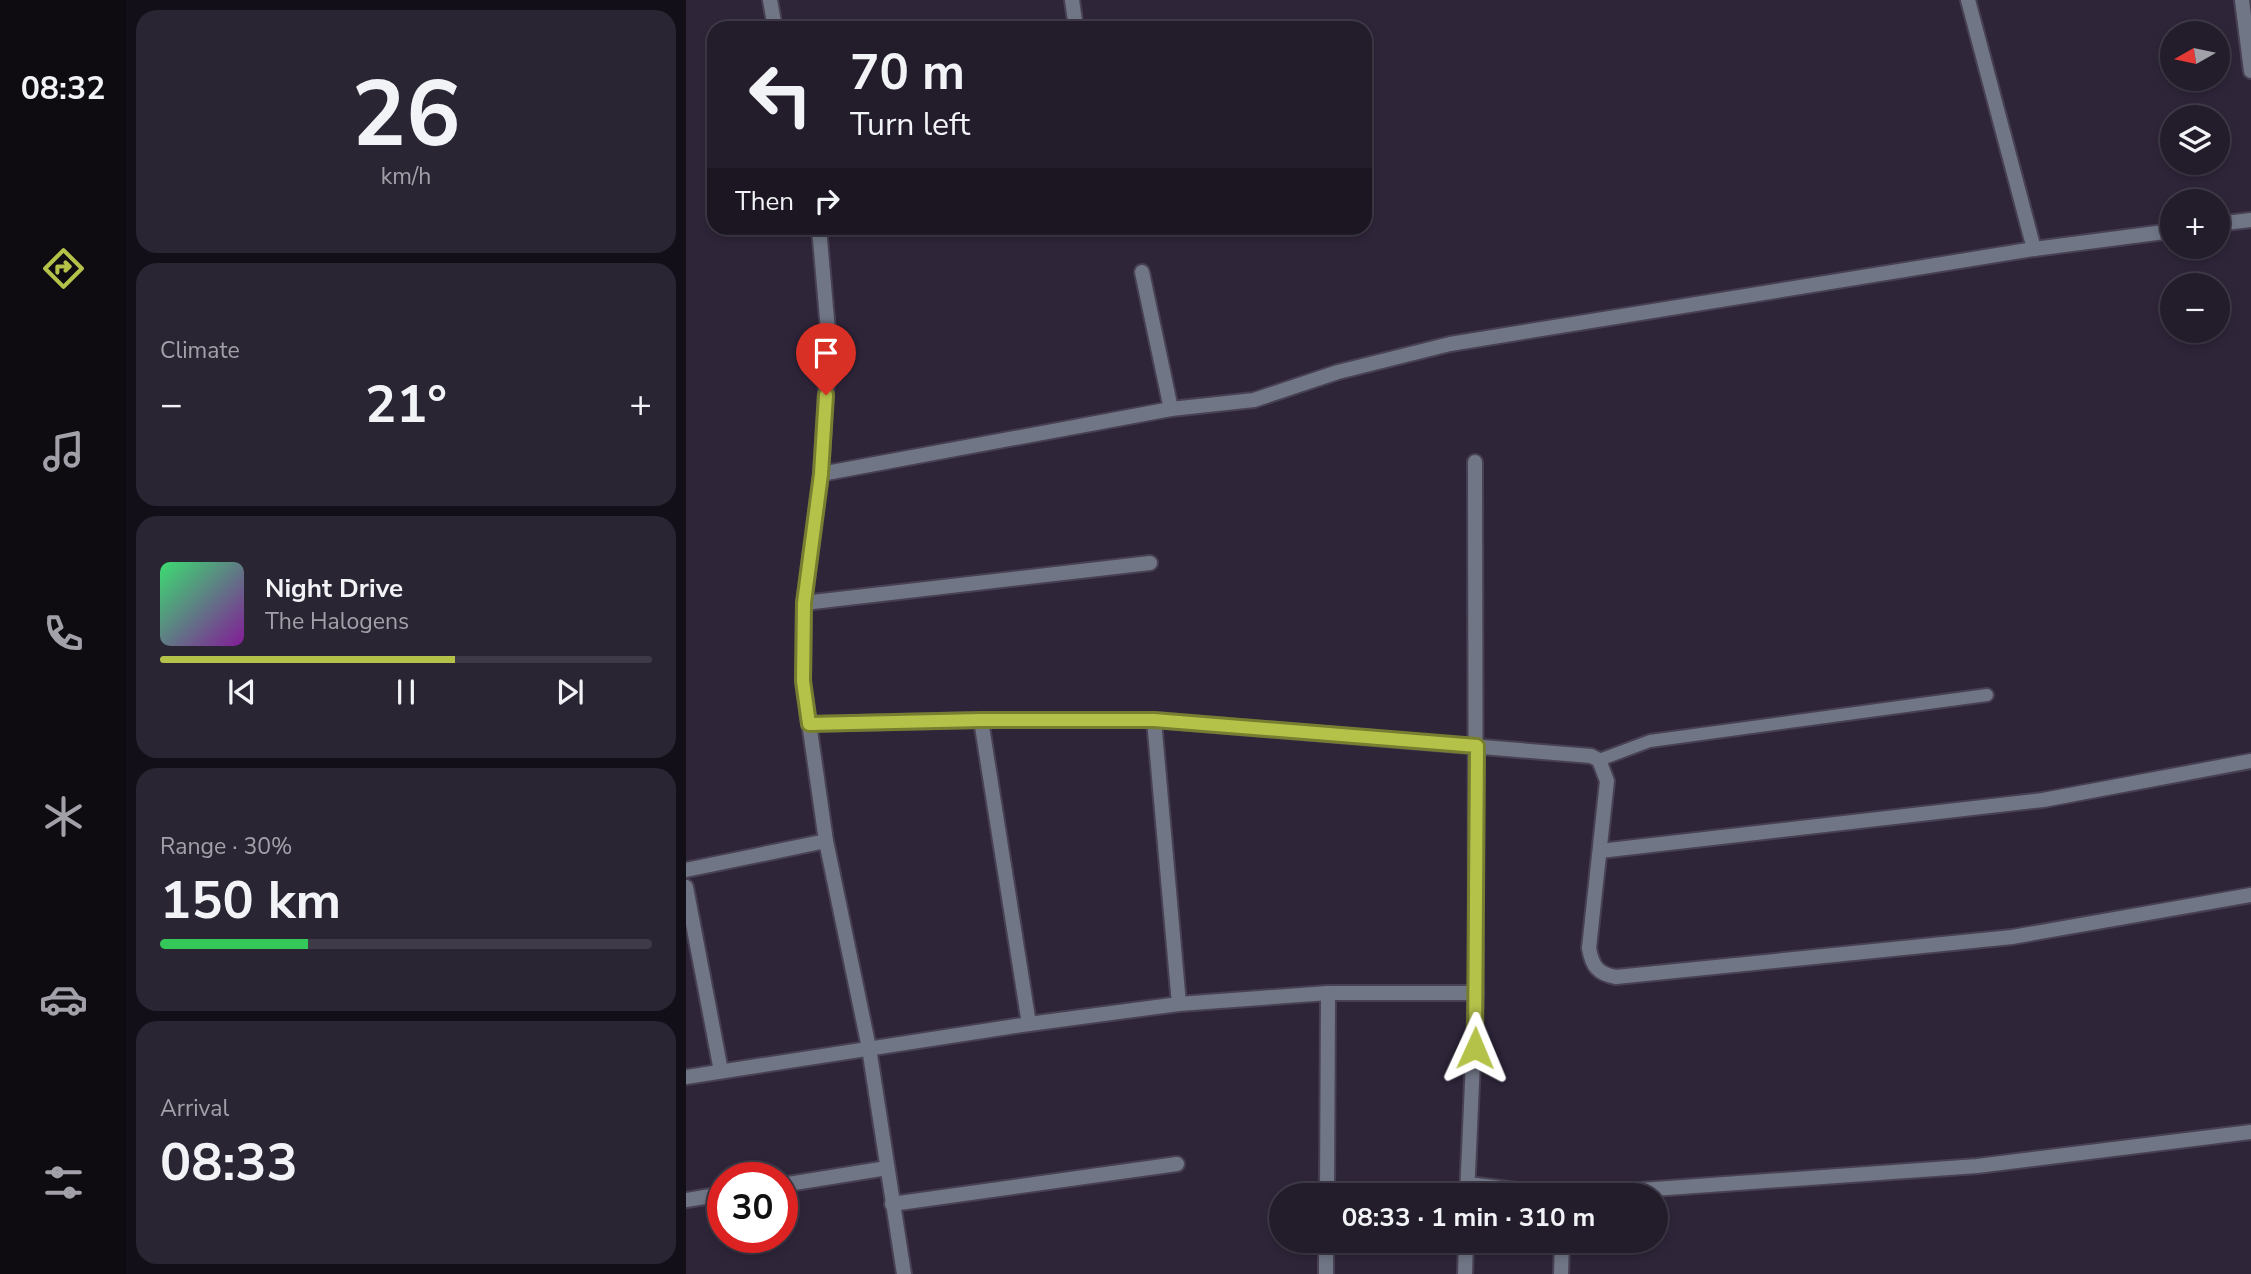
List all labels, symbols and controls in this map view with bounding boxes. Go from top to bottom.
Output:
north arrow [2160,21,2230,91]
map controls [2160,21,2230,343]
text: 70 m [850,39,965,106]
icon: left [735,49,826,140]
text: 26 [351,53,461,177]
text: 08:32 [21,67,105,110]
text: Turn left [850,103,970,146]
button: layers [2160,105,2230,175]
text: km/h [381,161,431,192]
icon: right [808,182,846,220]
text: Then [735,184,794,219]
button: + [2160,189,2230,259]
icon: directions [39,244,88,293]
button: − [2160,273,2230,343]
pin [796,323,856,395]
icon: arrive [807,334,845,372]
text: Climate [160,335,240,366]
text: 21° [365,369,447,440]
text: − [160,379,183,430]
text: + [629,379,652,430]
icon: music [39,427,88,476]
text: Night Drive [265,571,403,606]
text: The Halogens [265,606,409,637]
icon: phone [39,609,88,658]
icon: previous [223,673,261,711]
icon: pause [387,673,425,711]
icon: next [551,673,589,711]
icon: climate [39,792,88,841]
text: Range · 30% [160,831,292,862]
text: 150 km [160,865,341,936]
icon: car [39,975,88,1024]
position arrow [1438,1011,1512,1085]
text: Arrival [160,1093,229,1124]
text: 08:33 [160,1127,298,1198]
icon: filters [39,1158,88,1207]
speed limit sign: 30 [707,1162,798,1253]
text: 08:33 · 1 min · 310 m [1342,1200,1595,1235]

